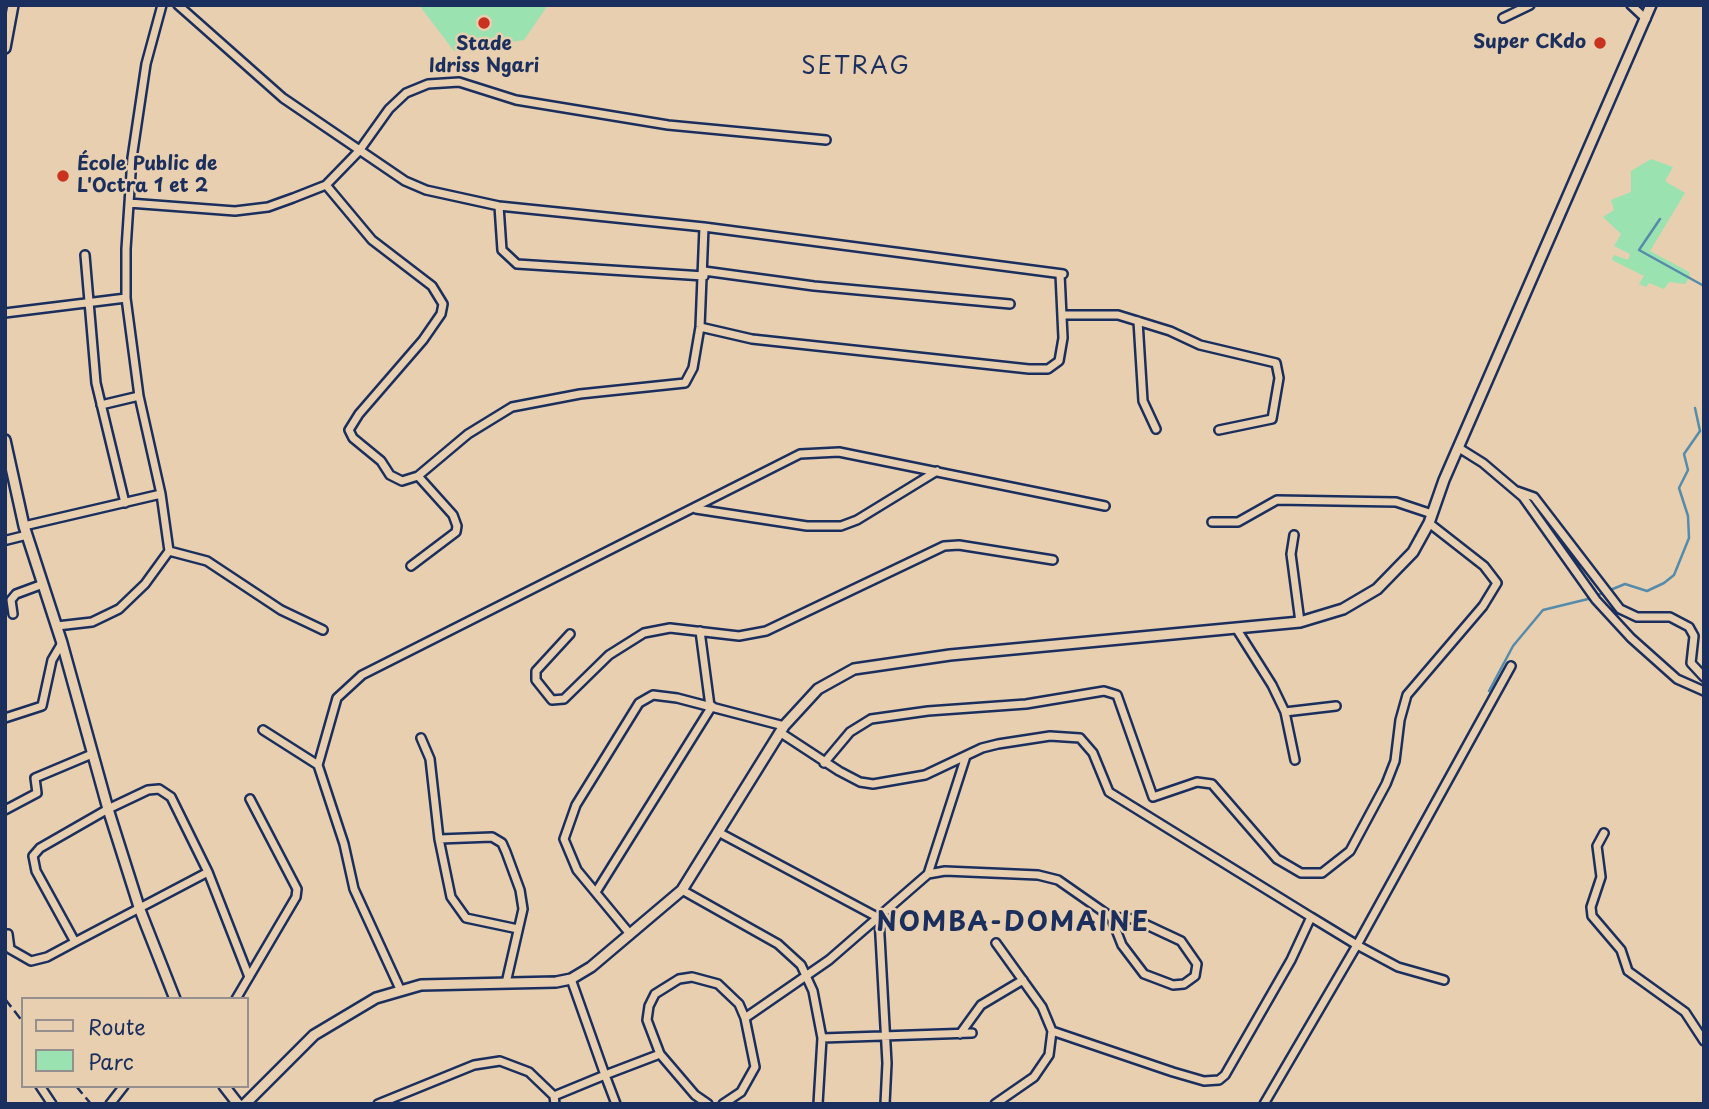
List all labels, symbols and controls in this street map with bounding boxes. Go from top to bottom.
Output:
marker: Stade Idriss Ngari [476,15,492,31]
place label: Super CKdo [1473,32,1586,54]
place label: Stade Idriss Ngari [429,34,539,78]
marker: Super CKdo [1592,35,1608,51]
district label: SETRAG [803,54,909,82]
place label: École Public de L'Octra 1 et 2 [77,154,217,198]
marker: École Public de L'Octra 1 et 2 [55,168,71,184]
district label: NOMBA-DOMAINE [878,908,1148,940]
legend [21,997,248,1088]
text: Route [88,1010,146,1042]
text: Parc [88,1045,134,1077]

